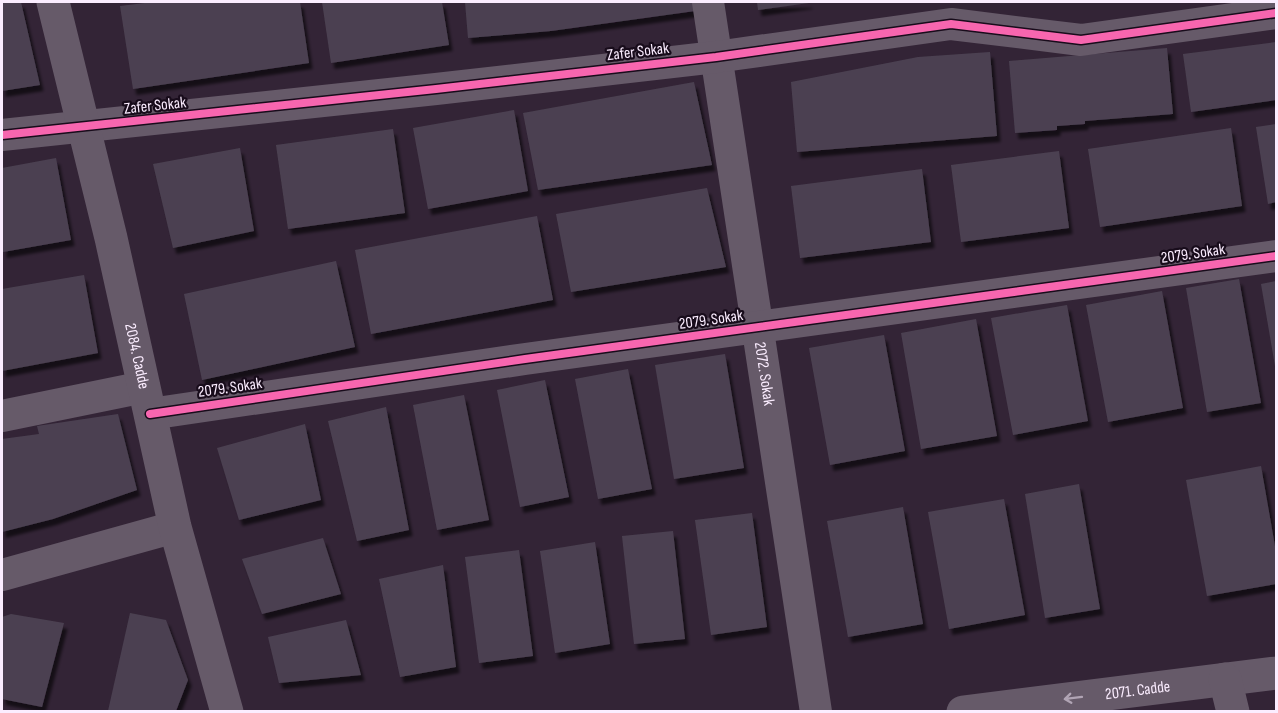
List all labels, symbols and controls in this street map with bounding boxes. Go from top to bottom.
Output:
street label: Zafer Sokak [606,39,670,65]
street label: Zafer Sokak [123,93,187,119]
street label: 2079. Sokak [1160,240,1226,268]
street label: 2079. Sokak [678,306,744,334]
street label: 2084. Cadde [121,321,154,391]
street label: 2072. Sokak [750,341,779,407]
street label: 2079. Sokak [197,374,263,402]
street label: 2071. Cadde [1104,677,1171,704]
one-way arrow [1063,693,1083,704]

